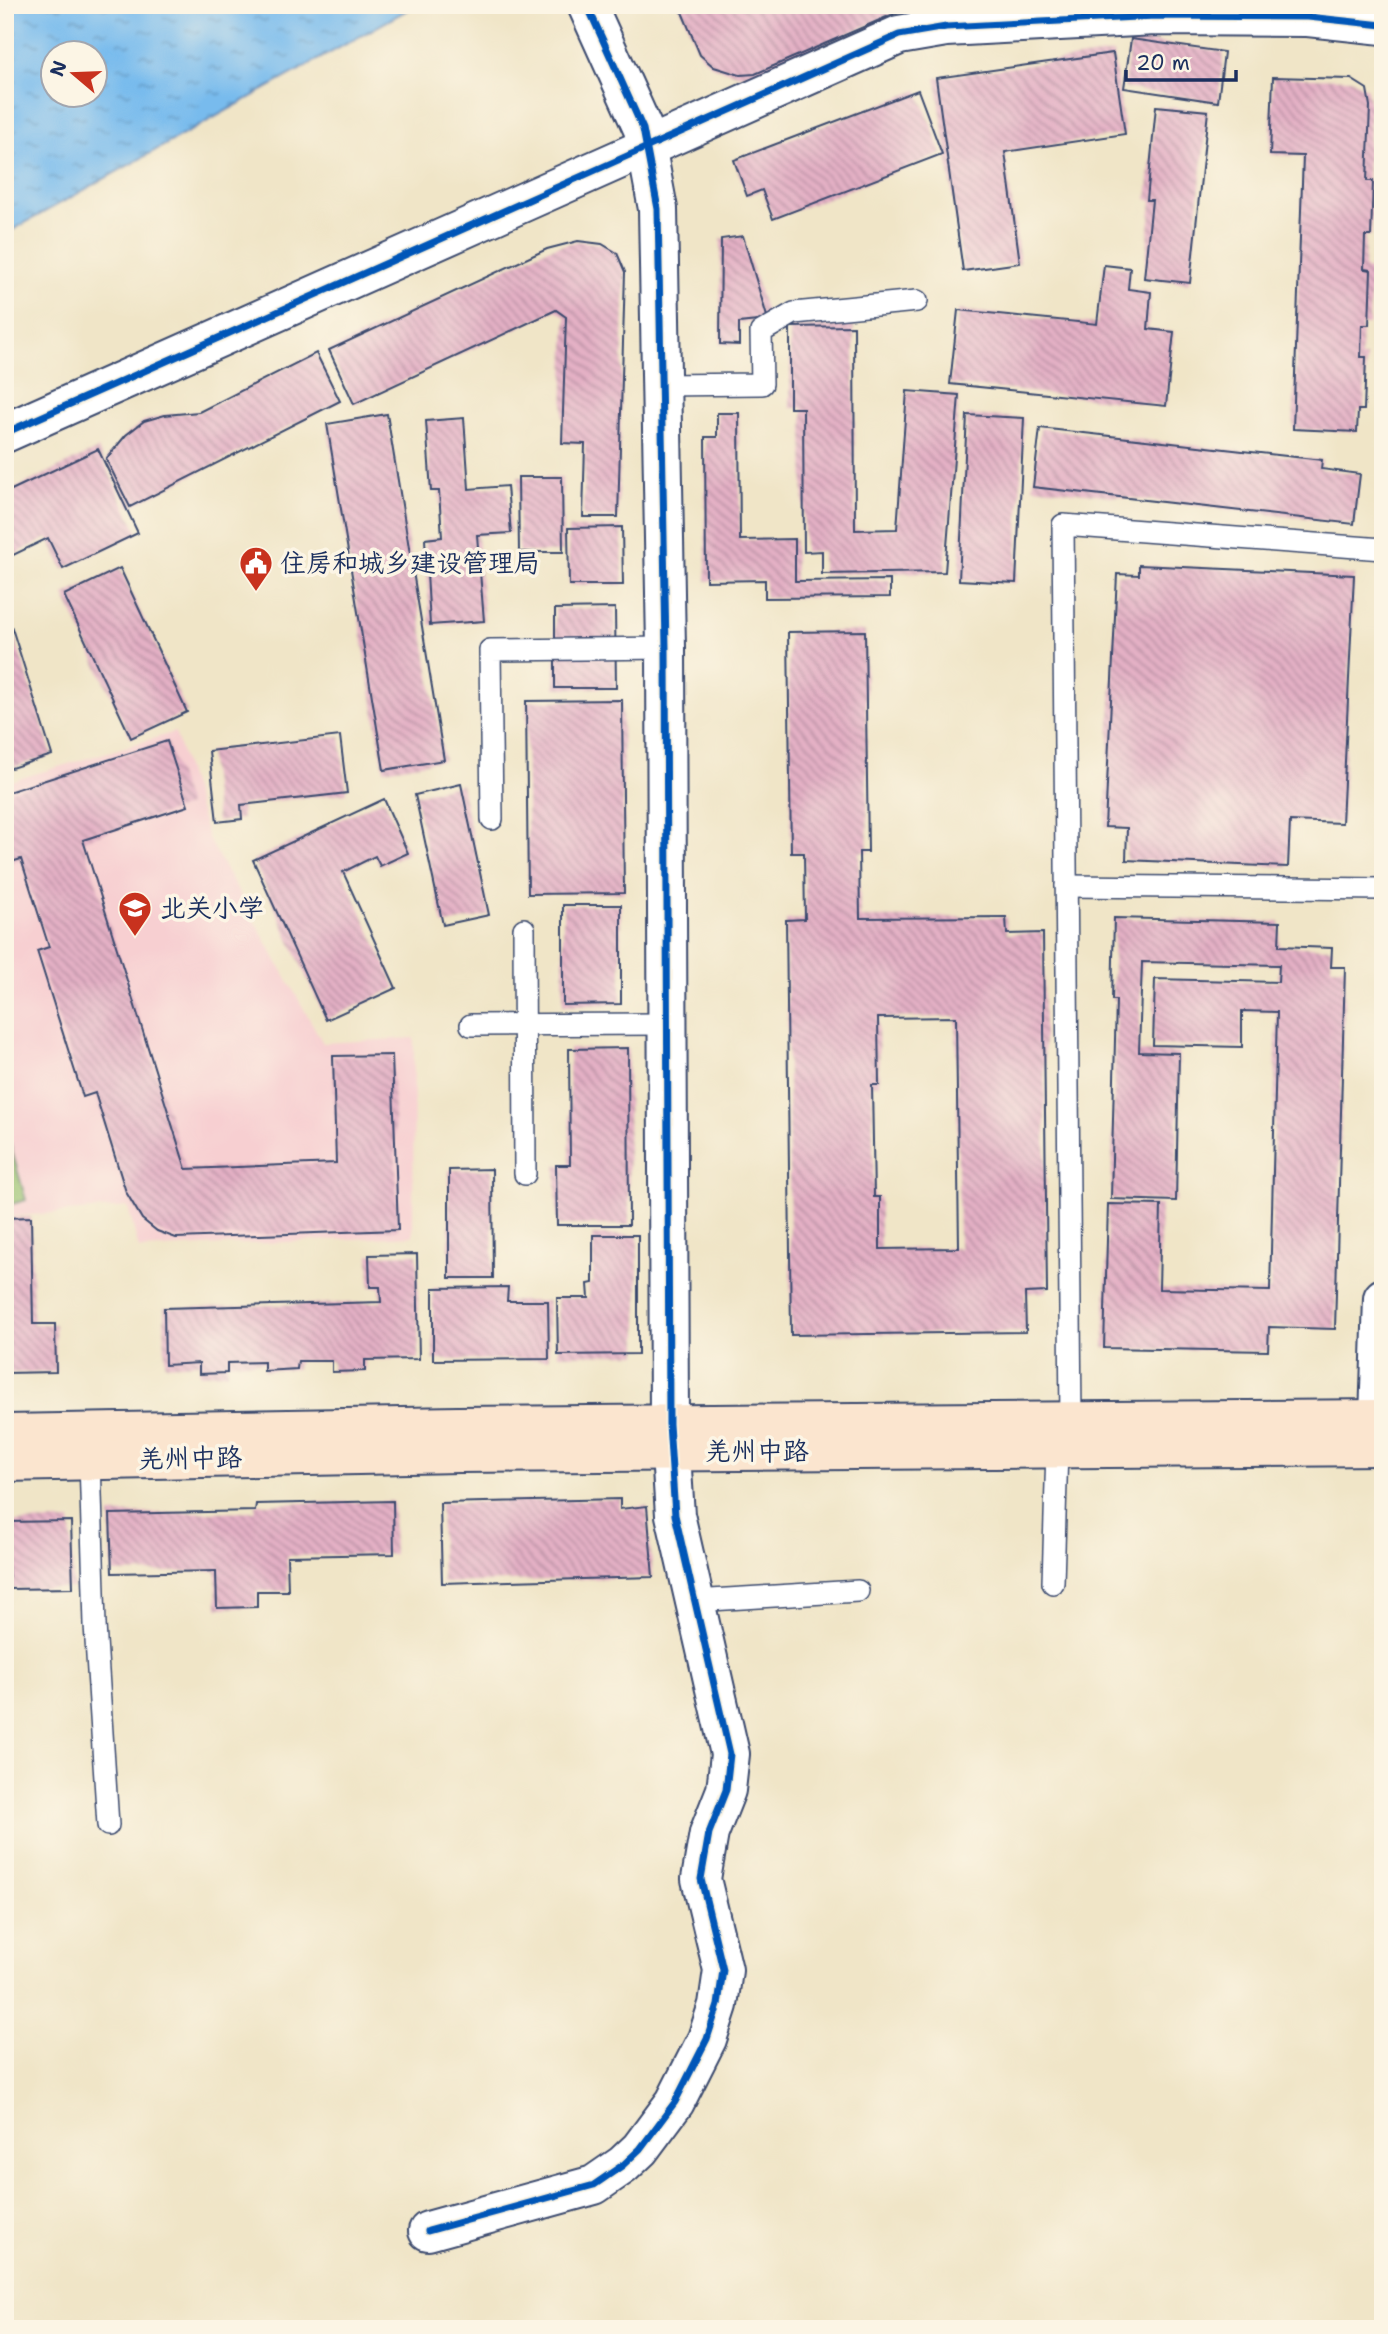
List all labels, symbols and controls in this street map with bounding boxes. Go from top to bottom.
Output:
north arrow [38,38,108,108]
scale bar [1126,38,1236,82]
text: 20 m [1136,49,1190,77]
text: N [44,57,73,80]
public building icon: 住房和城乡建设管理局 [237,544,275,593]
place label: 住房和城乡建设管理局 [280,545,540,580]
school or university icon: 北关小学 [116,889,154,938]
place label: 北关小学 [160,890,264,925]
street label: 羌州中路 [705,1433,809,1468]
street label: 羌州中路 [138,1439,242,1476]

